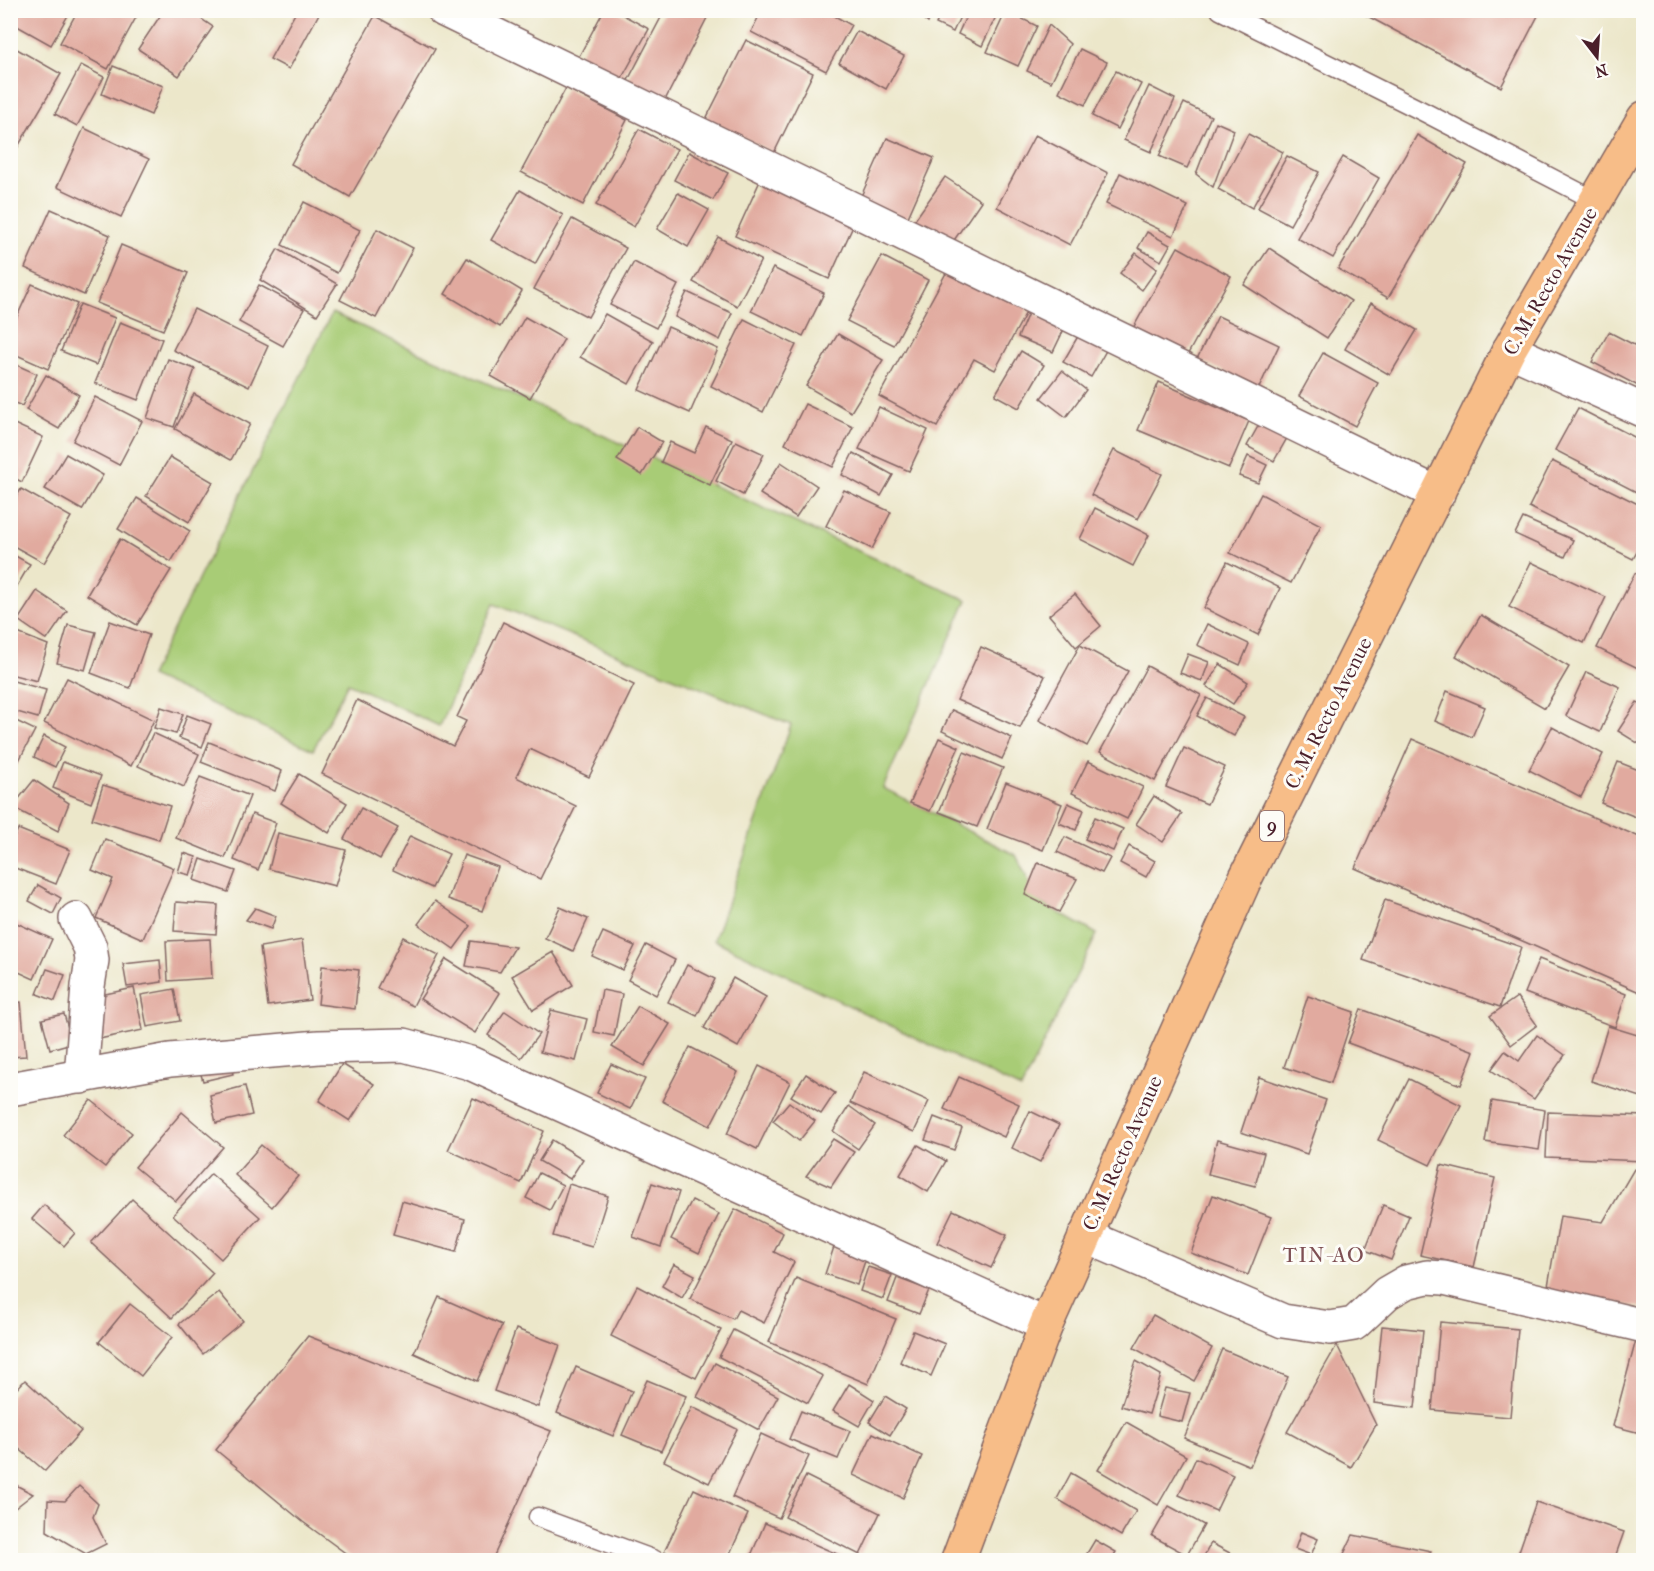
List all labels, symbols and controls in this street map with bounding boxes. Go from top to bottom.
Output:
north arrow [1567,27,1627,87]
text: N [1592,60,1610,82]
street label: C. M. Recto Avenue [1499,203,1602,359]
street label: C. M. Recto Avenue [1280,634,1377,793]
road number: 9 [1260,811,1284,841]
street label: C. M. Recto Avenue [1078,1072,1167,1234]
district label: TIN-AO [1283,1243,1365,1267]

